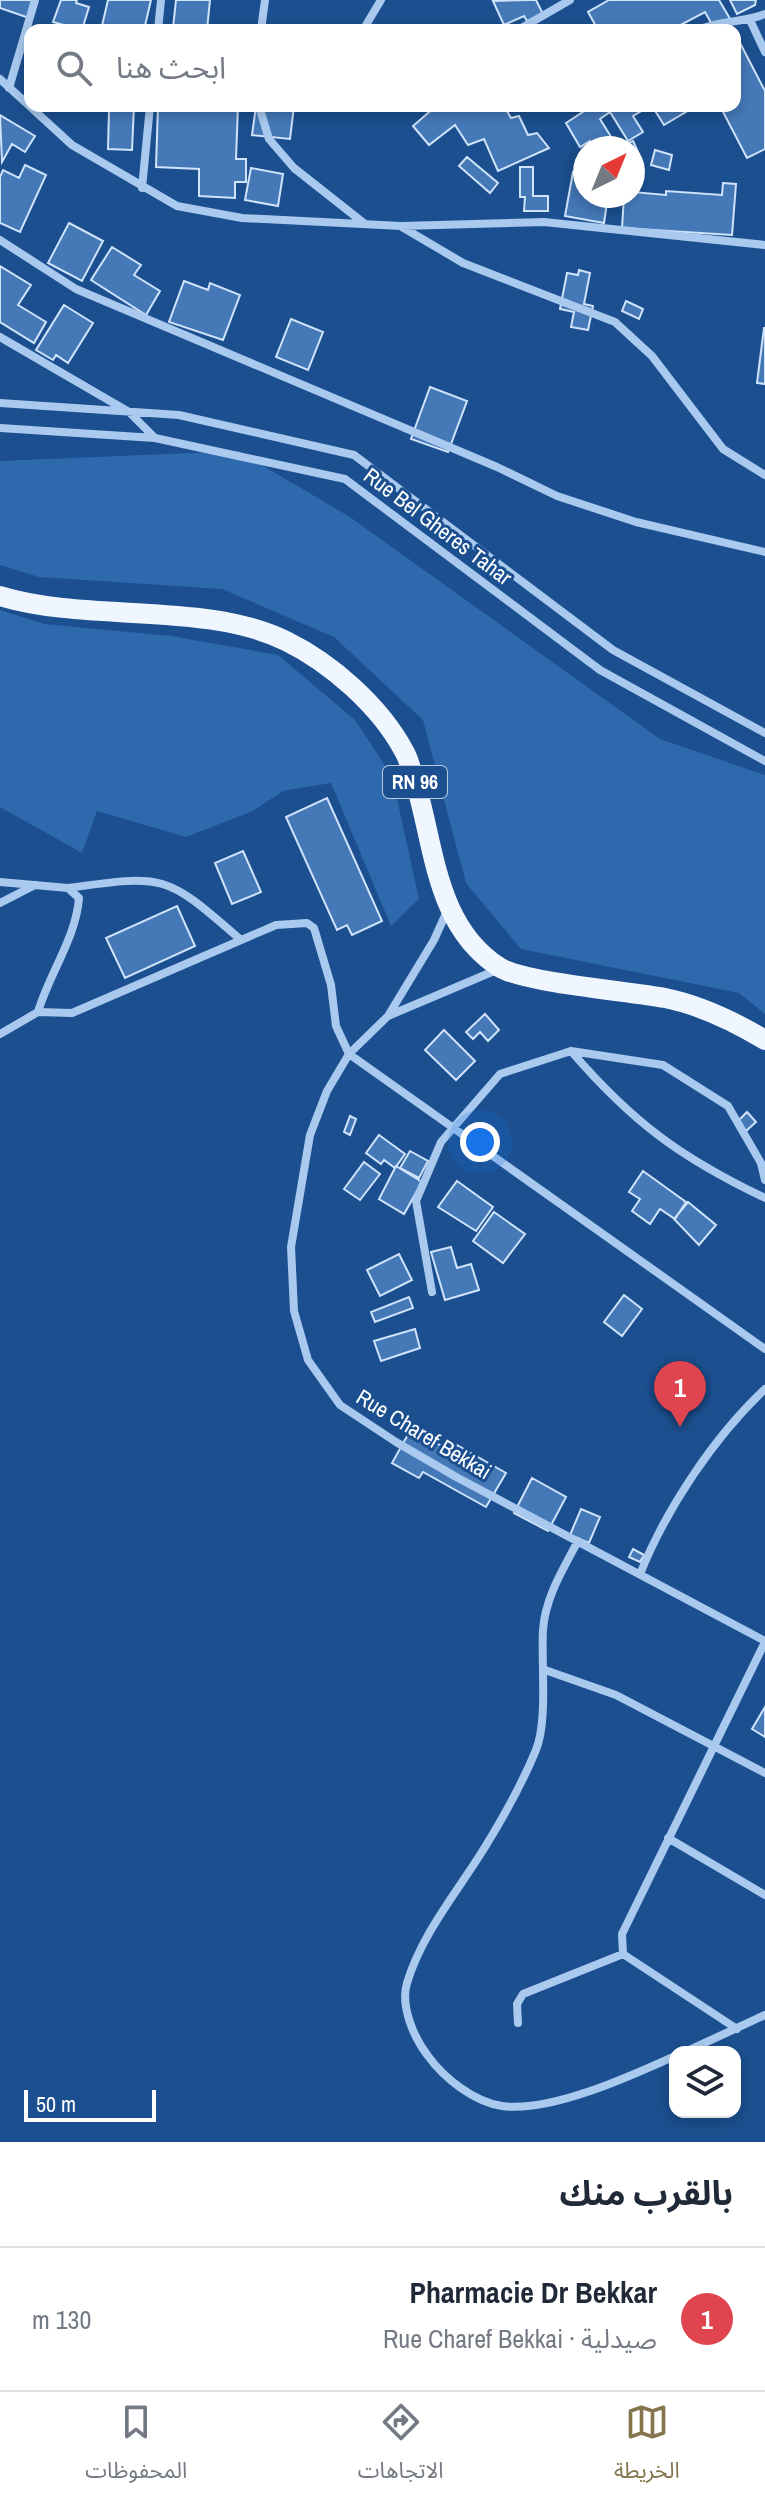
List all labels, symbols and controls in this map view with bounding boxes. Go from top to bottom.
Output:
search box [24,24,741,112]
icon: search [52,46,96,90]
text: ابحث هنا [116,47,226,87]
north arrow [573,136,645,208]
street label: Rue Bel Gheres Tahar [358,460,518,592]
road number: RN 96 [383,766,447,798]
your location [460,1122,500,1162]
pin: 1 [654,1361,706,1427]
street label: Rue Charef Bekkai [351,1382,497,1486]
map controls [669,2046,741,2118]
button: layers [669,2046,741,2118]
scale bar [24,2086,156,2122]
text: 50 m [36,2089,76,2119]
text: بالقرب منك [559,2170,733,2216]
text: Pharmacie Dr Bekkar [410,2272,657,2312]
text: 130 m [32,2302,91,2337]
text: 1 [701,2302,713,2337]
text: صيدلية · Rue Charef Bekkai [383,2321,657,2356]
tab: المحفوظات [85,2400,187,2494]
tab: الاتجاهات [358,2400,444,2494]
tab: الخريطة [614,2400,680,2494]

